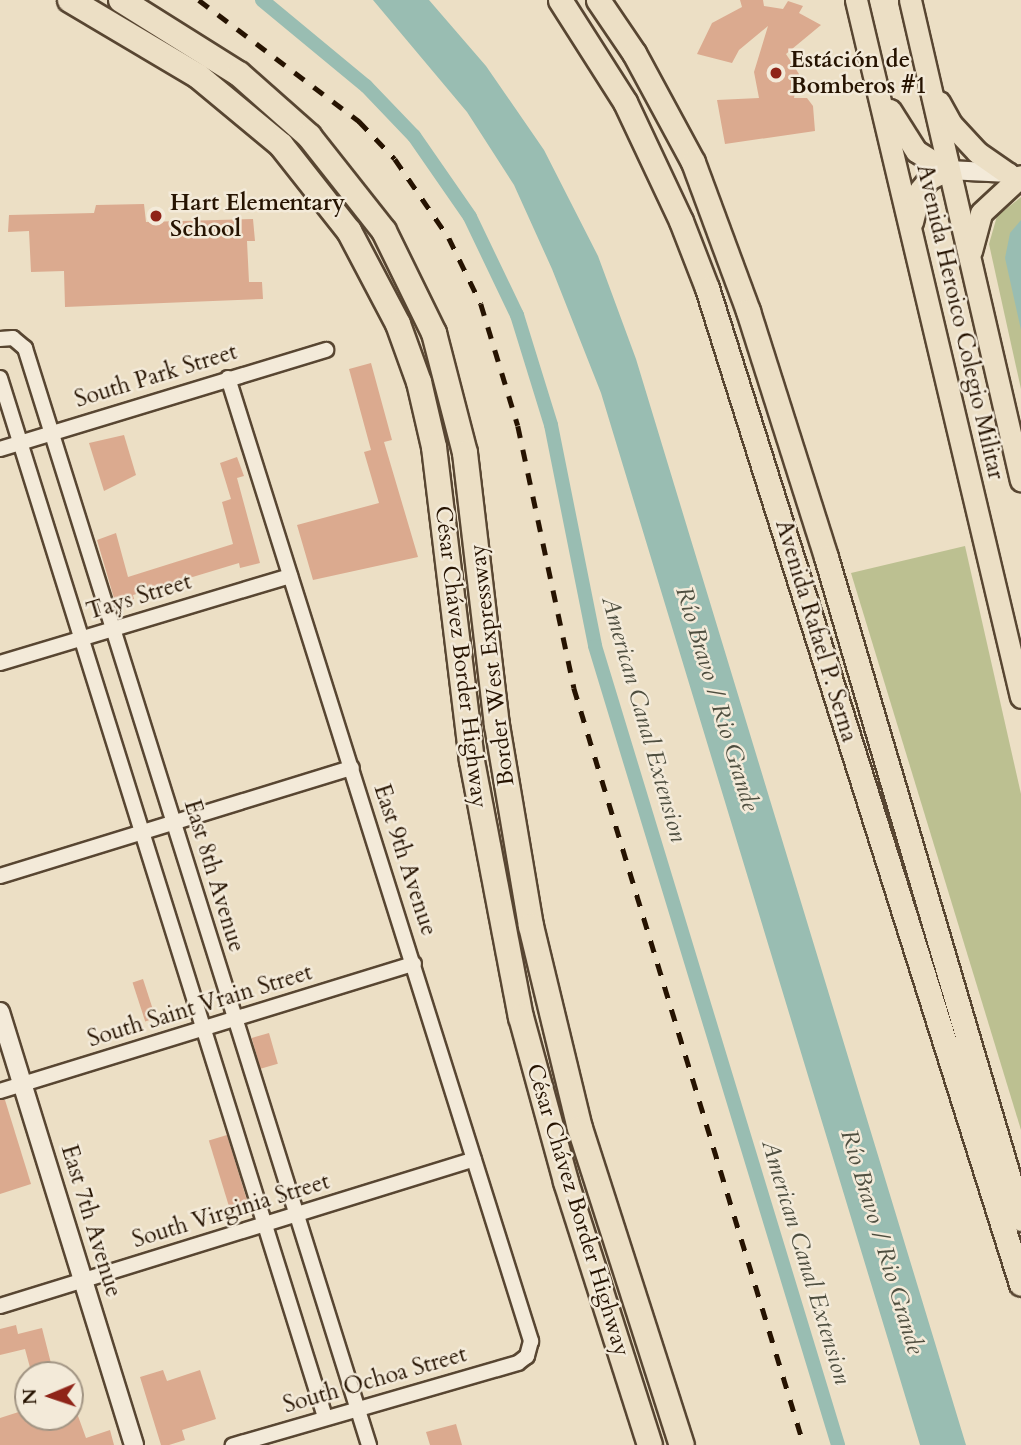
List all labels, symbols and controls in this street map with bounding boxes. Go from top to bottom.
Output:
place label: Estáción de Bomberos #1 [790,46,927,100]
marker: Estáción de Bomberos #1 [768,65,784,81]
street label: Avenida Heroico Colegio Militar [910,162,1010,482]
place label: Hart Elementary School [170,189,345,243]
marker: Hart Elementary School [148,208,164,224]
street label: South Park Street [71,338,241,414]
street label: César Chávez Border Highway [429,504,493,810]
street label: Avenida Rafael P. Serna [769,517,863,745]
street label: Border West Expressway [463,543,521,787]
street label: Tays Street [83,568,195,626]
water label: Río Bravo / Rio Grande [669,583,765,815]
water label: American Canal Extension [595,593,693,845]
street label: East 9th Avenue [368,781,442,939]
street label: East 8th Avenue [178,797,250,955]
street label: South Saint Vrain Street [84,959,316,1053]
street label: César Chávez Border Highway [520,1060,636,1360]
water label: Río Bravo / Rio Grande [834,1126,930,1358]
water label: American Canal Extension [755,1136,857,1388]
street label: East 7th Avenue [55,1142,127,1300]
street label: South Virginia Street [129,1168,333,1254]
street label: South Ochoa Street [280,1341,470,1419]
north arrow [14,1361,84,1431]
text: N [17,1388,43,1405]

